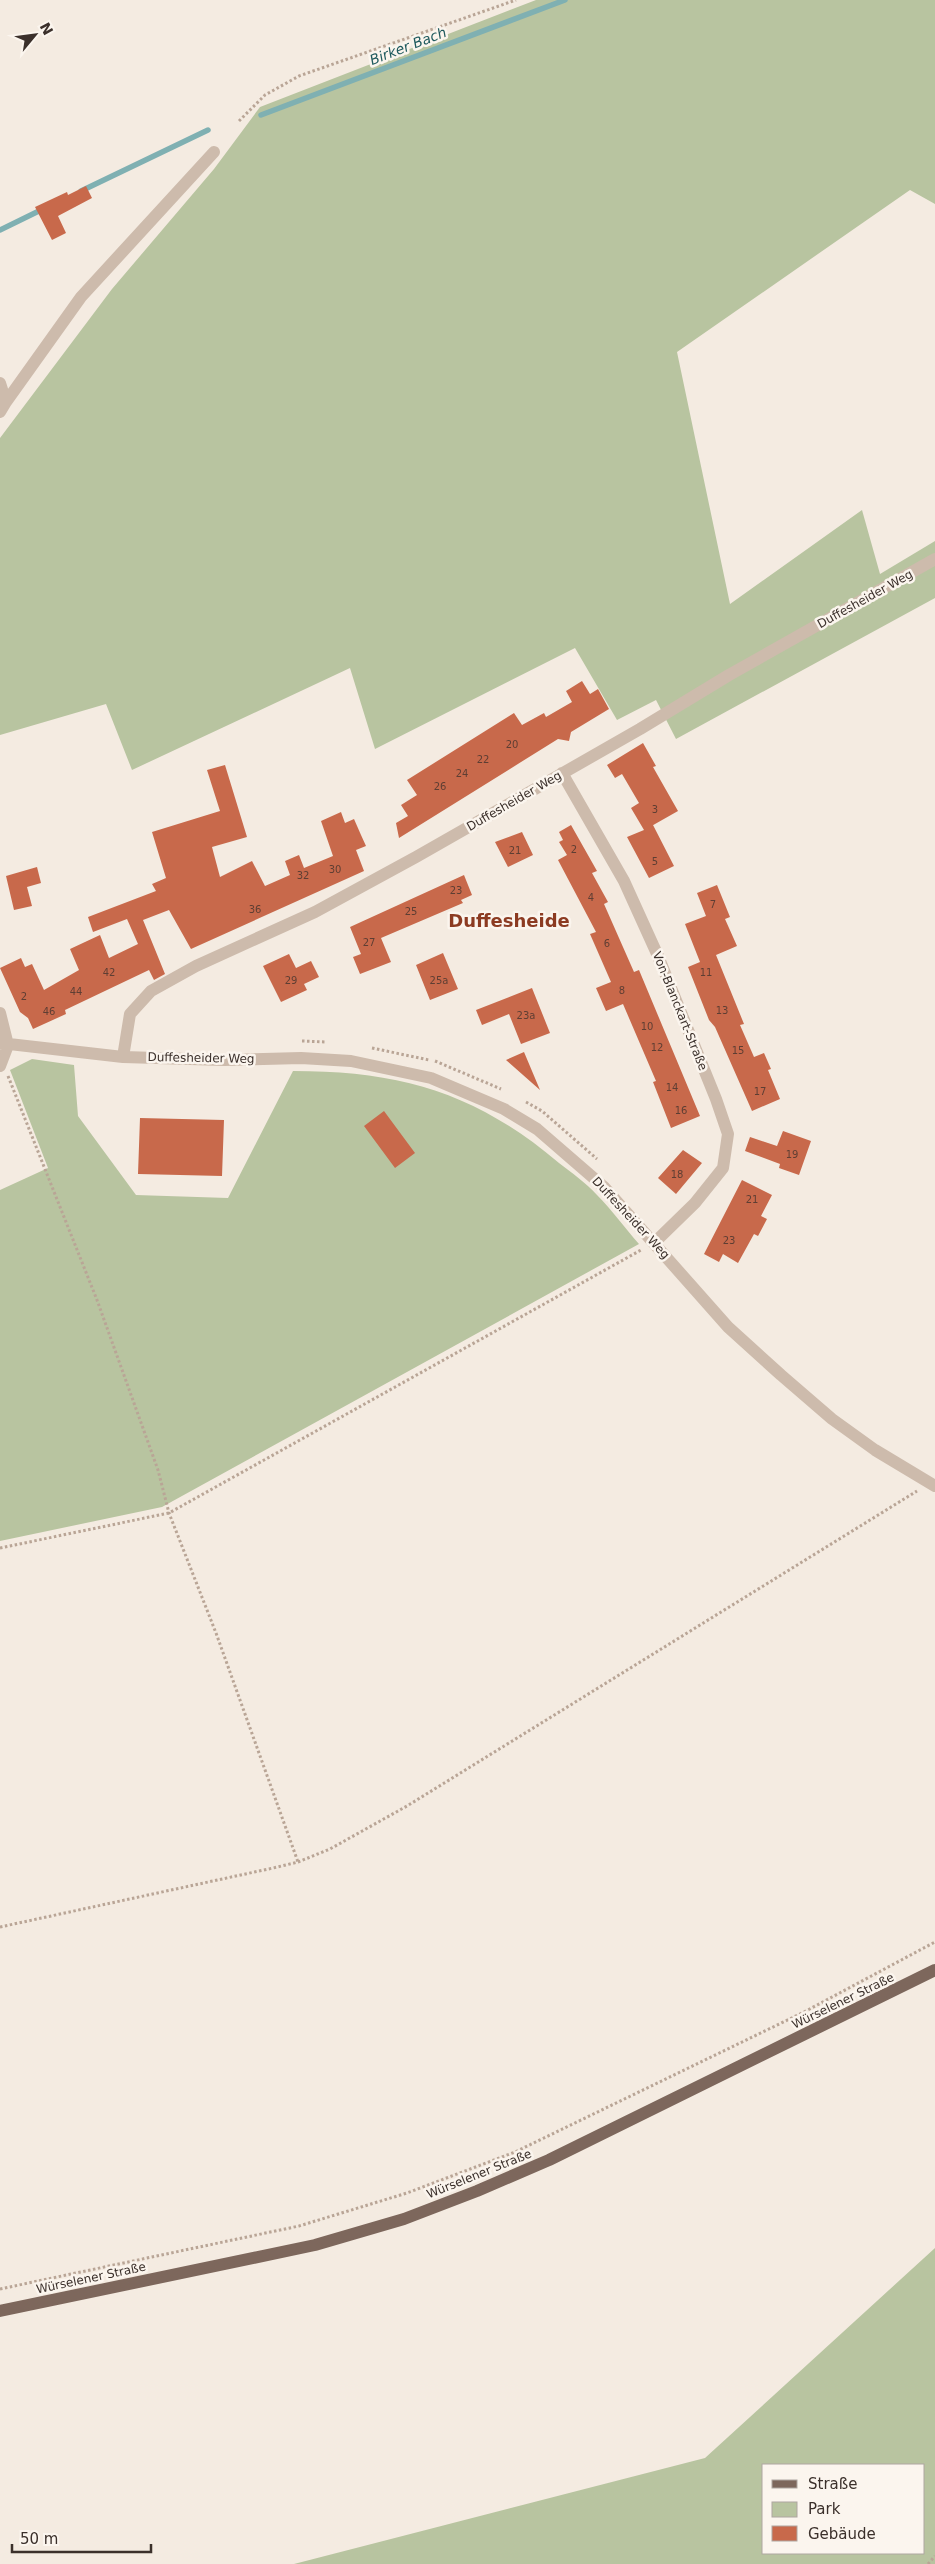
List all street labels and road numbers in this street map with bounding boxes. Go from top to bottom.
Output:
street label: Duffesheider Weg [815,567,915,631]
street label: Duffesheider Weg [464,768,564,834]
street label: Von-Blanckart-Straße [650,950,710,1072]
street label: Duffesheider Weg [147,1050,255,1066]
street label: Duffesheider Weg [589,1174,673,1262]
street label: Würselener Straße [790,1970,896,2032]
street label: Würselener Straße [425,2147,533,2201]
street label: Würselener Straße [35,2260,147,2296]

